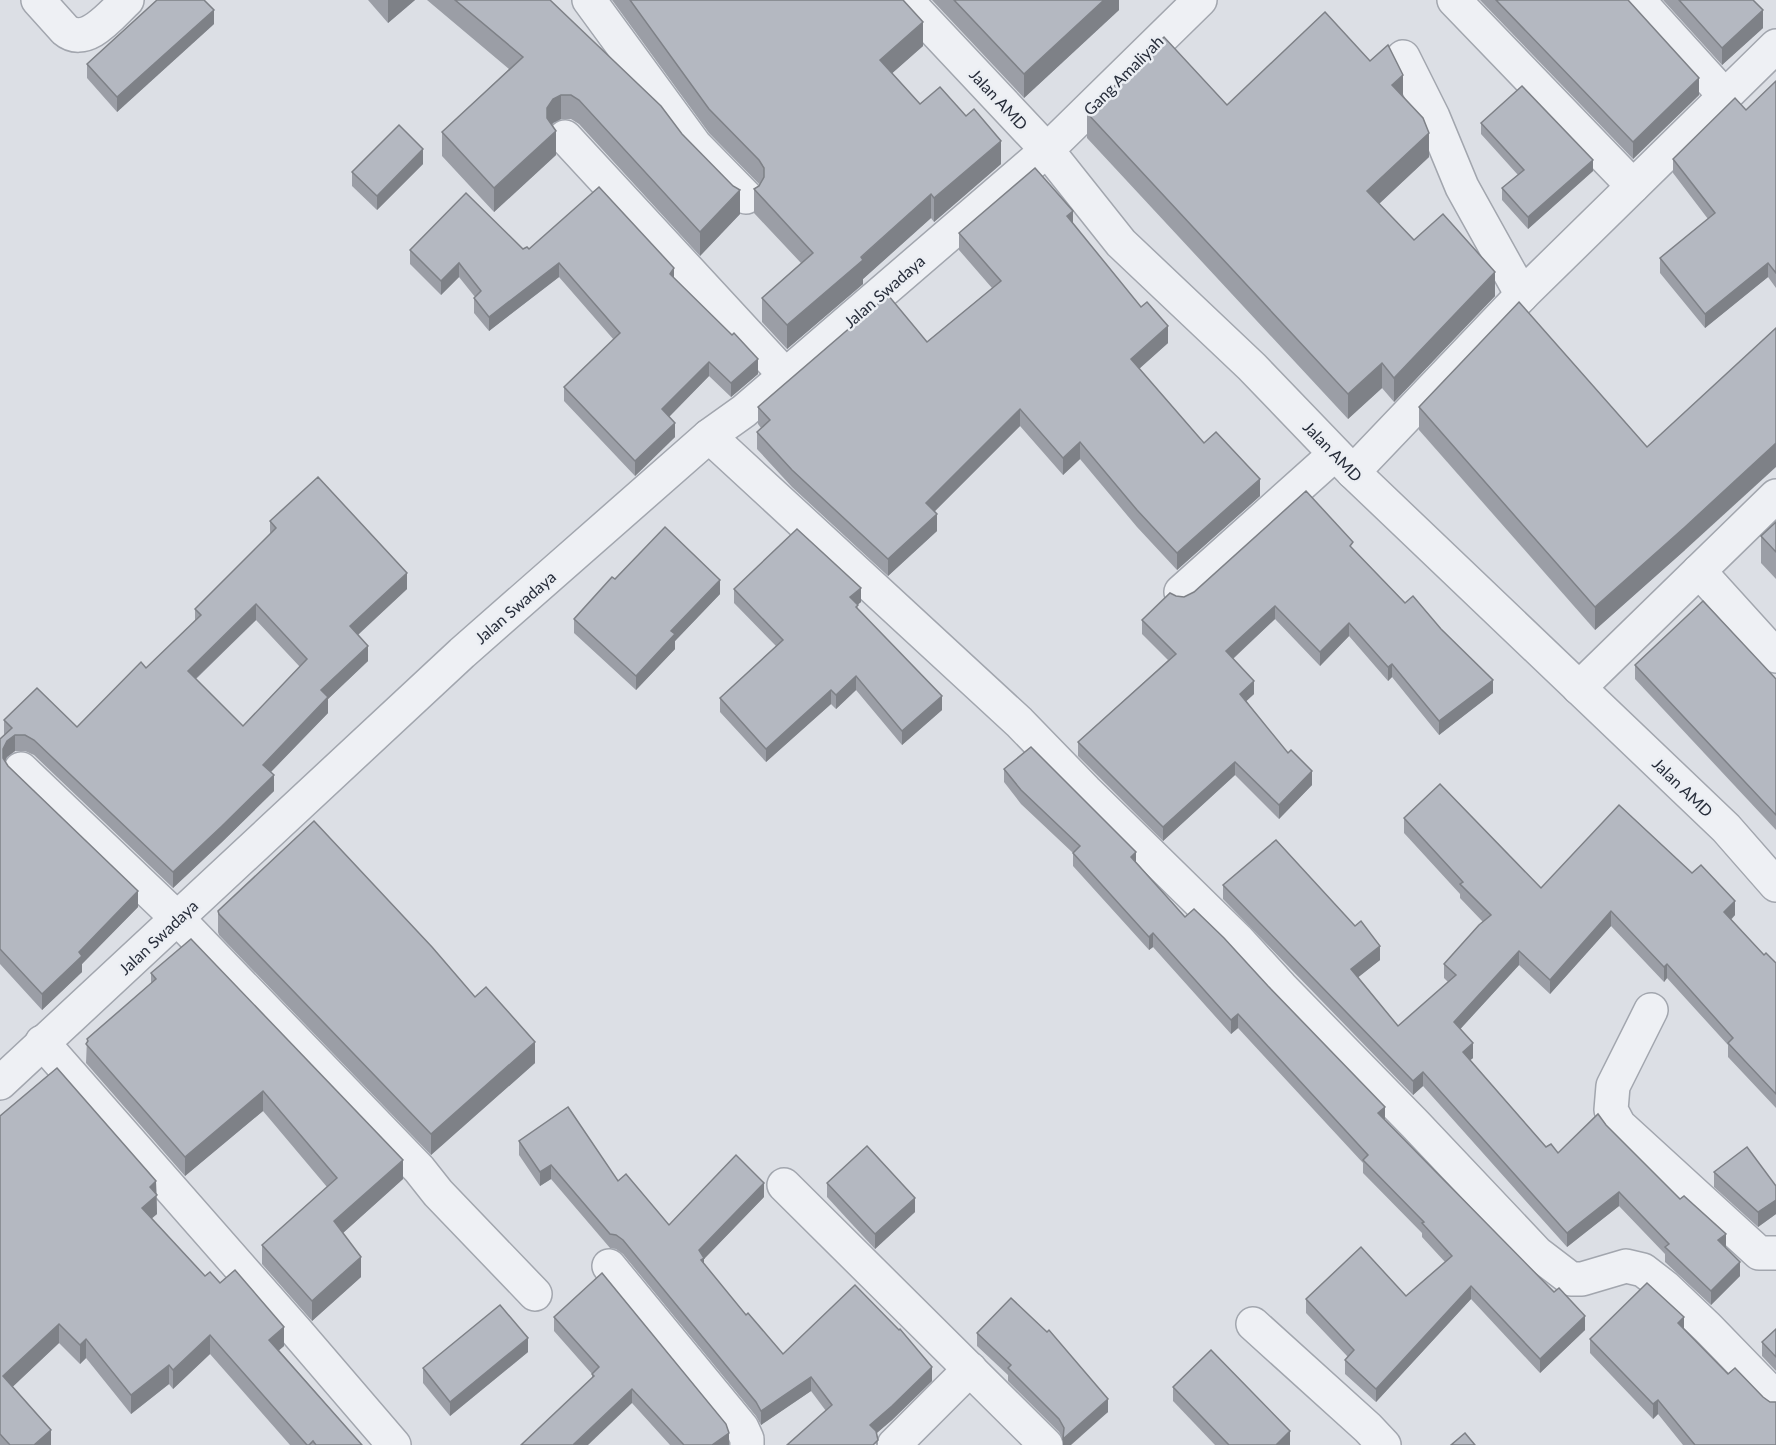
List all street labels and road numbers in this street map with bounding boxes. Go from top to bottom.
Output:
street label: Gang Amaliyah [1079,31,1167,119]
street label: Jalan AMD [966,65,1032,133]
street label: Jalan Swadaya [840,251,928,331]
street label: Jalan AMD [1300,417,1366,485]
street label: Jalan Swadaya [471,567,559,647]
street label: Jalan AMD [1649,754,1717,820]
street label: Jalan Swadaya [115,896,201,978]

